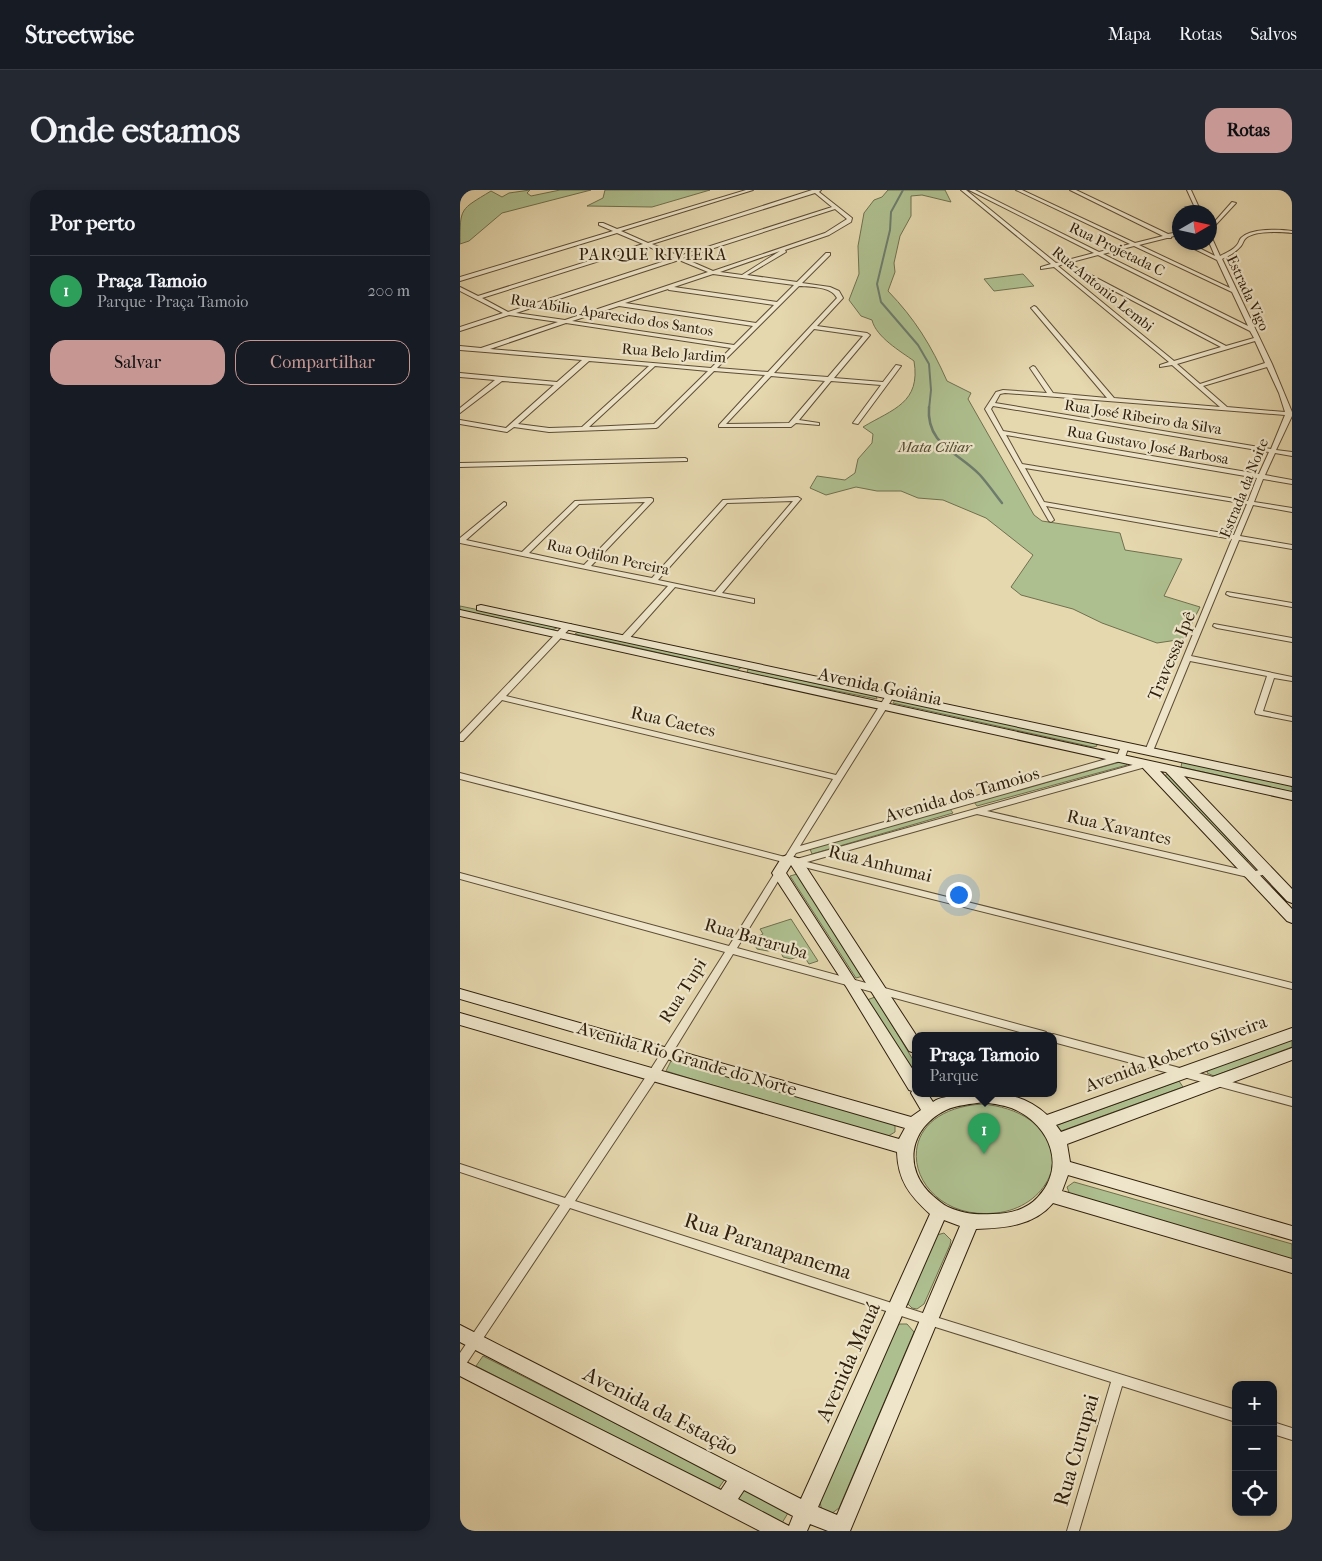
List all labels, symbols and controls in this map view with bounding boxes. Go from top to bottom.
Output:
text: Streetwise [25,21,134,49]
text: Mapa [1108,24,1151,45]
text: Rotas [1179,24,1222,45]
text: Salvos [1250,24,1297,45]
button: Rotas [1205,108,1292,153]
text: Onde estamos [30,110,240,151]
north arrow [1172,205,1217,250]
text: Por perto [50,211,135,235]
street label: Rua Projetada C [1066,218,1168,280]
street label: Rua Antonio Lembi [1049,243,1158,336]
district label: PARQUE RIVIERA [579,245,727,264]
street label: Estrada Vigo [1223,252,1274,334]
text: Praça Tamoio [97,270,207,292]
text: 1 [63,281,69,300]
text: 200 m [367,281,410,300]
street label: Rua Abilio Aparecido dos Santos [509,290,715,340]
text: Parque · Praça Tamoio [97,292,248,311]
street label: Rua Belo Jardim [621,339,727,367]
button: Salvar [50,340,225,385]
button: Compartilhar [235,340,410,385]
street label: Rua José Ribeiro da Silva [1063,396,1224,438]
street label: Rua Gustavo José Barbosa [1066,422,1231,468]
street label: Estrada da Noite [1216,435,1272,540]
park label: Mata Ciliar [897,438,973,456]
street label: Rua Odilon Pereira [545,535,672,579]
street label: Travessa Ipê [1144,608,1200,704]
street label: Avenida Goiânia [815,663,944,711]
street label: Rua Caetes [629,702,718,742]
street label: Avenida dos Tamoios [881,763,1042,827]
street label: Rua Xavantes [1065,806,1174,850]
street label: Rua Anhumai [826,841,935,887]
your location [946,882,972,908]
street label: Rua Bararuba [702,914,811,964]
street label: Rua Tupi [655,954,711,1027]
street label: Avenida Roberto Silveira [1081,1011,1270,1097]
street label: Avenida Rio Grande do Norte [574,1017,799,1100]
popup [912,1032,1057,1097]
text: Praça Tamoio [930,1044,1039,1066]
text: Parque [930,1066,978,1085]
pin: 1 [968,1113,1000,1154]
street label: Rua Paranapanema [681,1208,855,1284]
street label: Avenida Mauá [811,1298,885,1426]
street label: Avenida da Estação [579,1361,742,1460]
map controls [1232,1381,1277,1516]
button: + [1232,1381,1277,1426]
street label: Rua Curupai [1049,1391,1103,1509]
button: − [1232,1426,1277,1471]
button: locate [1232,1471,1277,1516]

